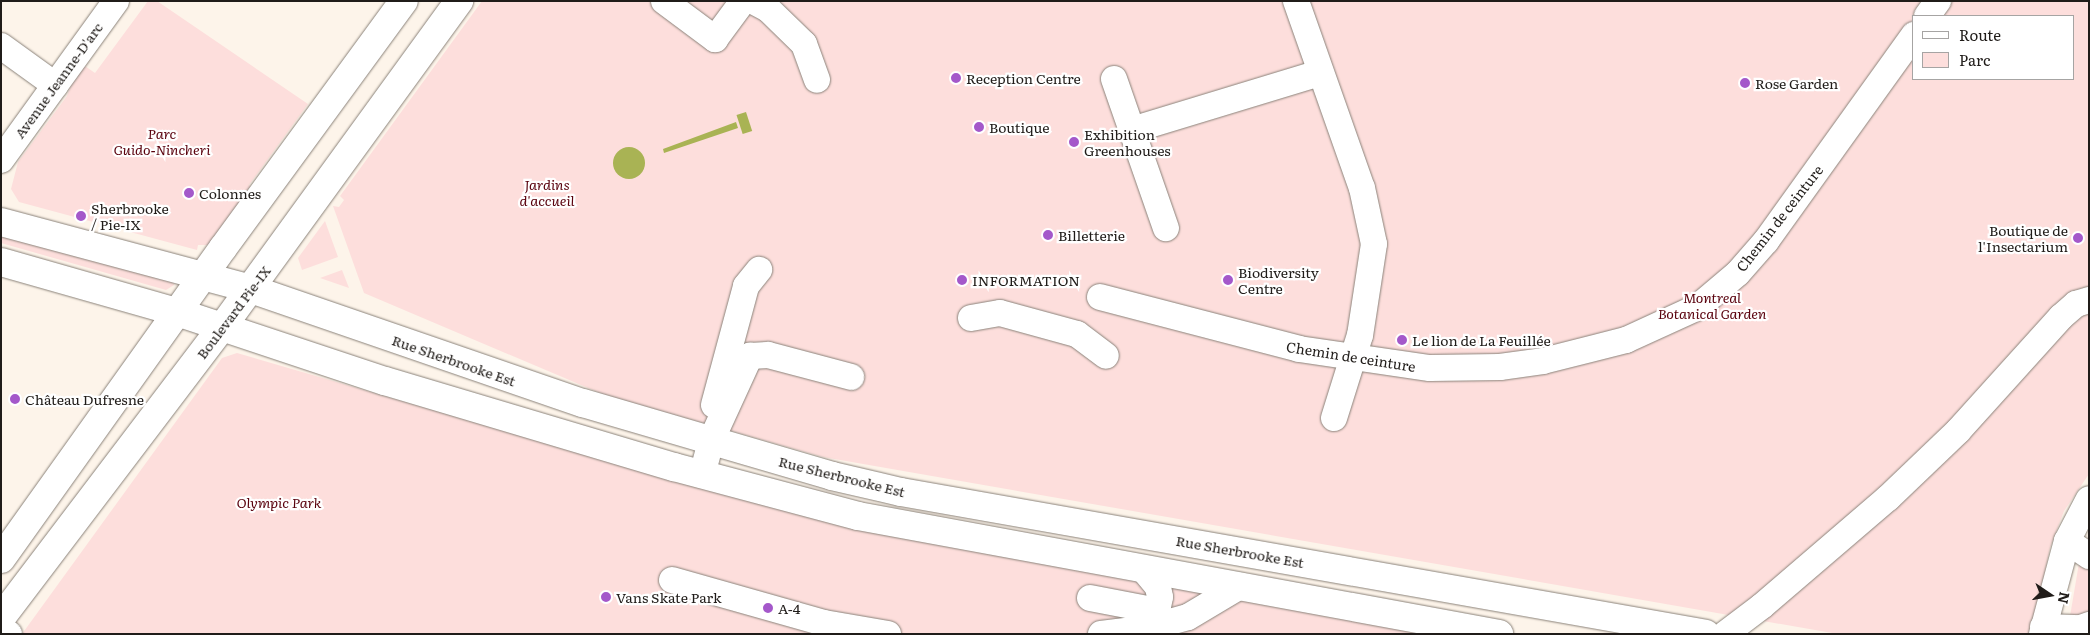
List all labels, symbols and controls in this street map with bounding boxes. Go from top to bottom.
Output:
legend [1912,15,2075,80]
street label: Avenue Jeanne-D'arc [10,19,106,141]
text: Route [1959,23,2001,46]
text: Parc [1959,48,1990,71]
place label: Reception Centre [966,70,1081,86]
marker: Reception Centre [950,72,962,84]
place label: Rose Garden [1755,75,1838,91]
marker: Rose Garden [1739,77,1751,89]
place label: Boutique [989,119,1050,135]
marker: Boutique [973,121,985,133]
park label: Parc Guido-Nincheri [114,125,210,158]
place label: Exhibition Greenhouses [1084,126,1171,158]
marker: Exhibition Greenhouses [1068,136,1080,148]
street label: Chemin de ceinture [1732,161,1826,275]
park label: Jardins d'accueil [519,176,575,208]
place label: Colonnes [199,185,261,201]
marker: Colonnes [183,187,195,199]
place label: Sherbrooke / Pie-IX [91,200,169,232]
marker: Sherbrooke / Pie-IX [75,210,87,222]
place label: Boutique de l'Insectarium [1978,222,2068,254]
place label: Billetterie [1058,227,1125,243]
marker: Billetterie [1042,229,1054,241]
marker: Boutique de l'Insectarium [2072,232,2084,244]
street label: Boulevard Pie-IX [193,262,273,362]
place label: Biodiversity Centre [1238,264,1319,296]
place label: INFORMATION [972,272,1080,288]
marker: INFORMATION [956,274,968,286]
marker: Biodiversity Centre [1222,274,1234,286]
park label: Montreal Botanical Garden [1658,289,1766,322]
street label: Rue Sherbrooke Est [390,331,518,389]
place label: Le lion de La Feuillée [1412,332,1551,348]
marker: Le lion de La Feuillée [1396,334,1408,346]
street label: Chemin de ceinture [1285,337,1417,375]
place label: Château Dufresne [25,391,144,407]
marker: Château Dufresne [9,393,21,405]
street label: Rue Sherbrooke Est [777,452,907,500]
park label: Olympic Park [237,494,321,510]
street label: Rue Sherbrooke Est [1175,531,1305,571]
north arrow [2025,570,2075,620]
place label: Vans Skate Park [616,589,721,605]
text: N [2054,590,2076,606]
marker: Vans Skate Park [600,591,612,603]
place label: A-4 [778,600,801,616]
marker: A-4 [762,602,774,614]

